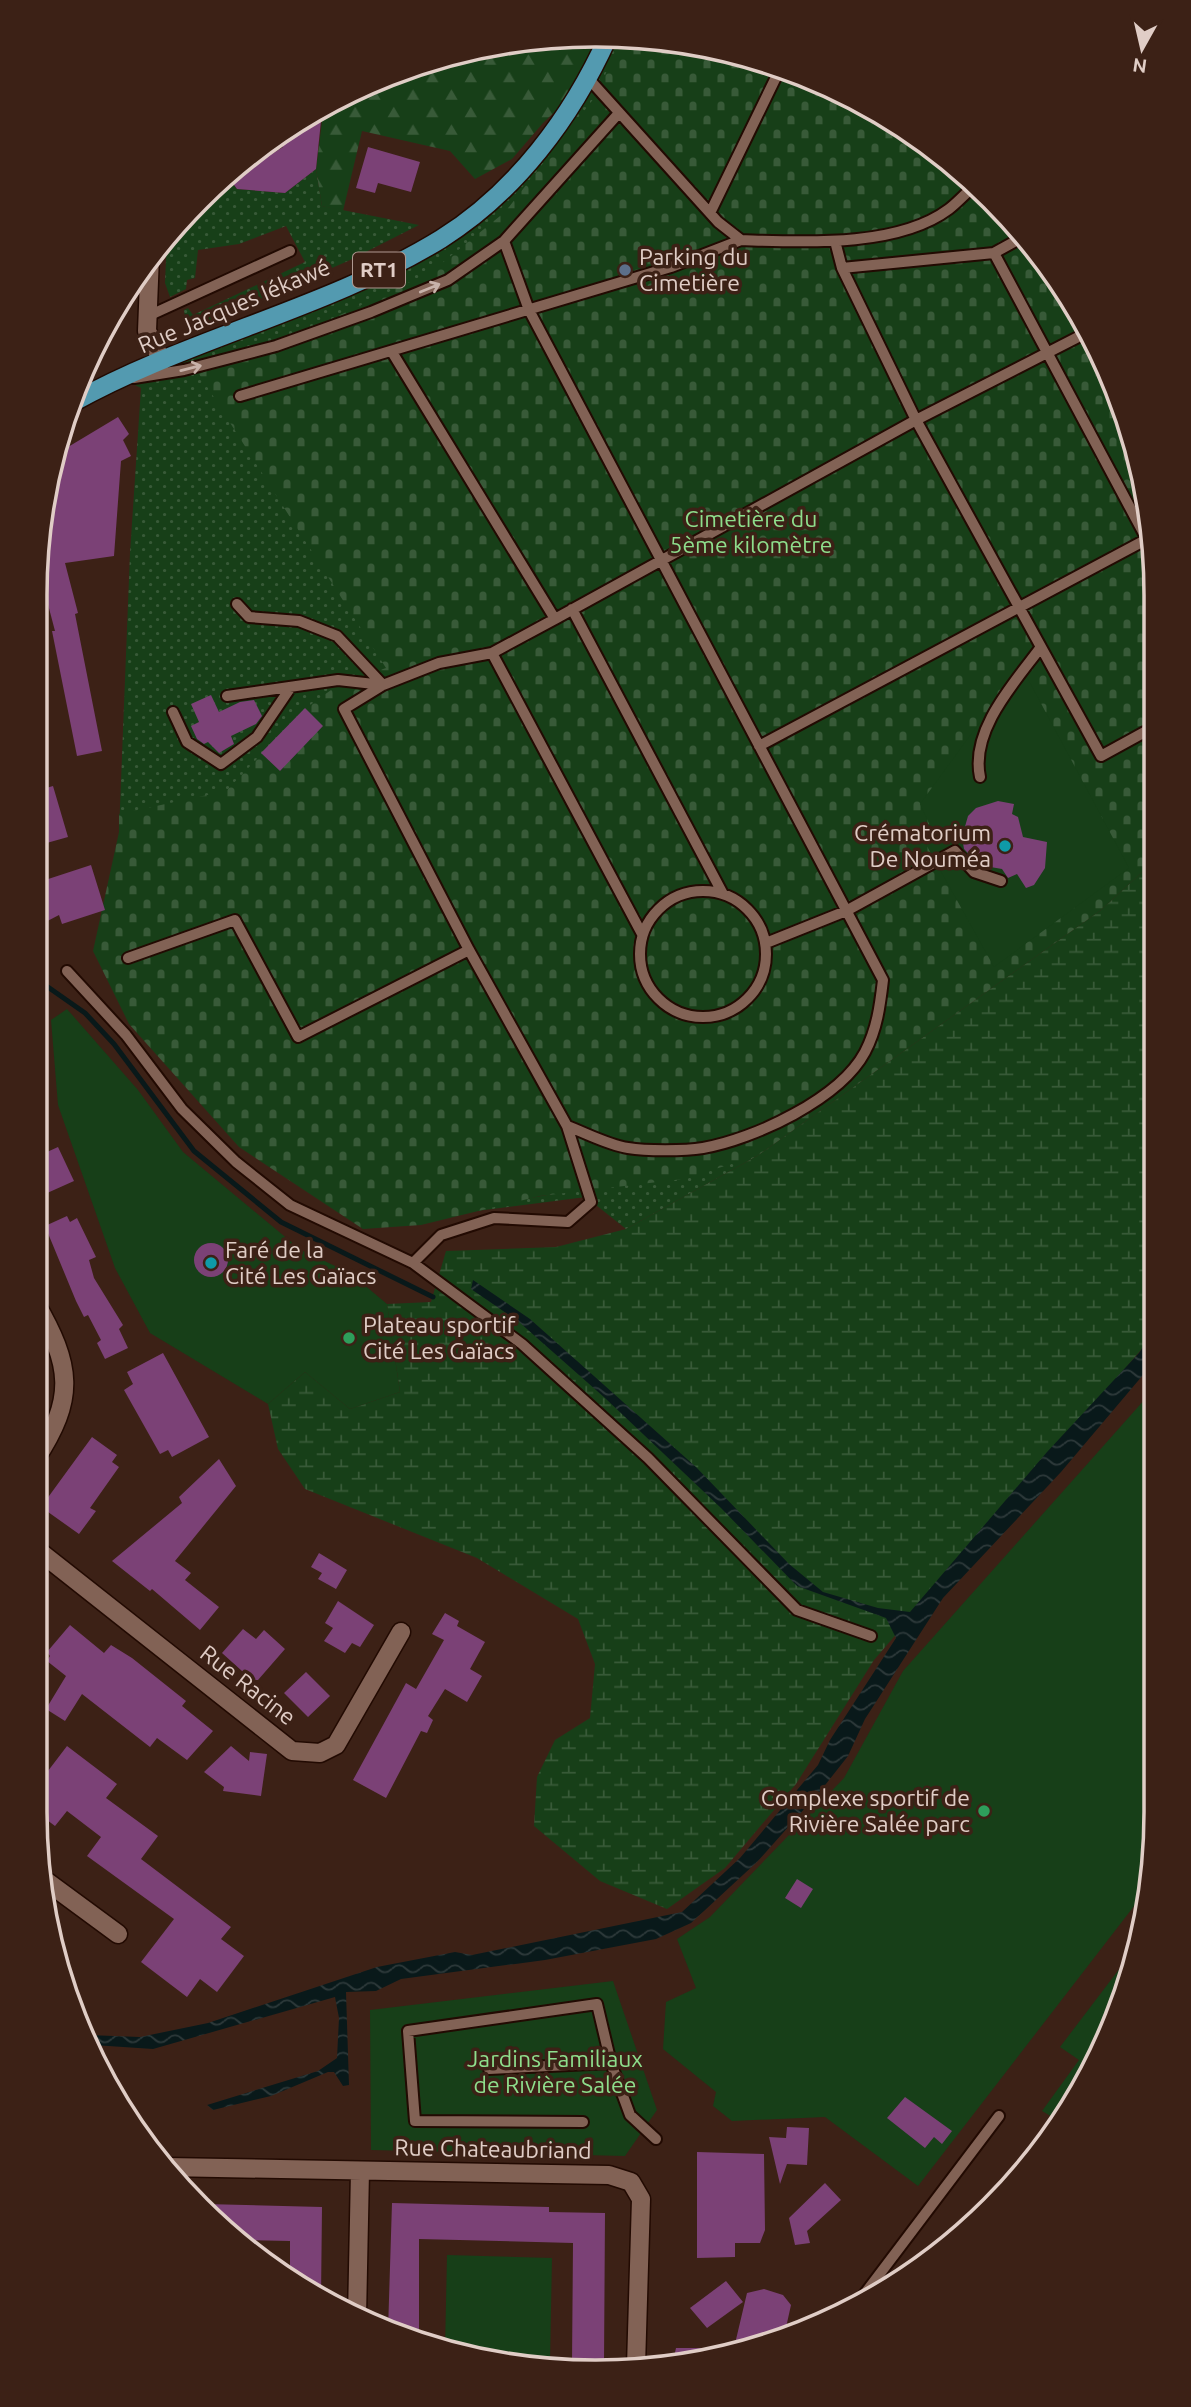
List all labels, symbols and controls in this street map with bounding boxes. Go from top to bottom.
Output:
north arrow [1107,14,1177,84]
text: N [1131,54,1148,78]
place label: Parking du Cimetière [639,244,749,295]
road number: RT1 [353,252,405,288]
street label: Rue Jacques Iékawé [134,254,334,357]
marker: Parking du Cimetière [617,262,633,278]
one-way arrow [418,281,440,294]
one-way arrow [179,361,202,374]
park label: Cimetière du 5ème kilomètre [669,506,833,557]
place label: Crématorium De Nouméa [854,820,991,871]
marker: Crématorium De Nouméa [997,838,1013,854]
place label: Faré de la Cité Les Gaïacs [225,1237,376,1288]
marker: Faré de la Cité Les Gaïacs [203,1255,219,1271]
place label: Plateau sportif Cité Les Gaïacs [363,1312,516,1363]
marker: Plateau sportif Cité Les Gaïacs [341,1330,357,1346]
street label: Rue Racine [196,1640,301,1729]
place label: Complexe sportif de Rivière Salée parc [761,1785,970,1836]
marker: Complexe sportif de Rivière Salée parc [976,1803,992,1819]
park label: Jardins Familiaux de Rivière Salée [467,2046,643,2097]
street label: Rue Chateaubriand [394,2134,592,2163]

